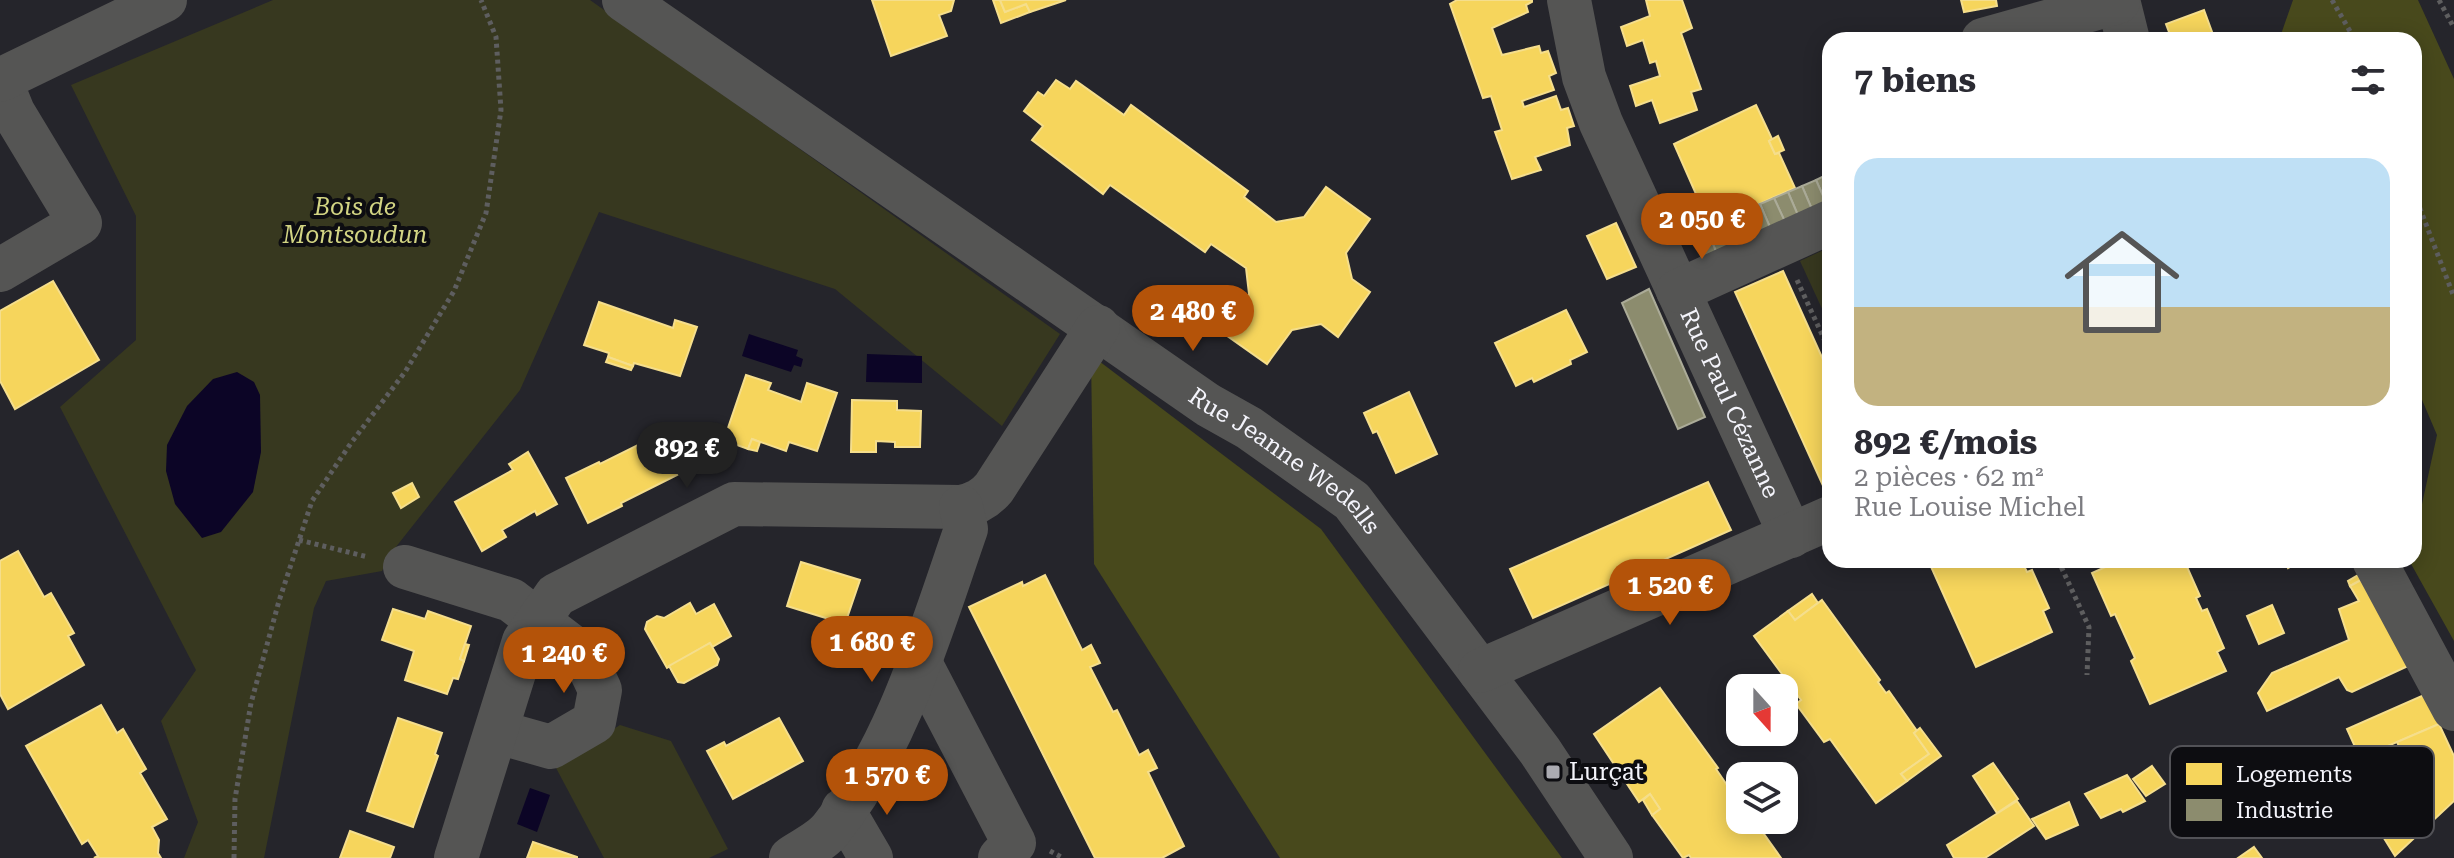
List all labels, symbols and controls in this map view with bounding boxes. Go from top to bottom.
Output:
icon: filters [2346,58,2390,102]
text: 7 biens [1854,60,1976,100]
park label: Bois de Montsoudun [282,193,427,249]
pin: 2 050 € [1628,193,1776,261]
text: 2 050 € [1659,204,1745,234]
icon: home [2050,210,2194,354]
pin: 2 480 € [1119,285,1267,353]
text: 2 480 € [1150,296,1236,326]
street label: Rue Paul Cézanne [1674,304,1786,502]
street label: Rue Jeanne Wedells [1183,382,1386,540]
pin: 892 € [631,422,743,490]
text: 892 €/mois [1854,422,2037,462]
text: 892 € [655,433,719,463]
text: 2 pièces · 62 m² [1854,462,2044,492]
text: Rue Louise Michel [1854,492,2085,522]
pin: 1 520 € [1596,559,1744,627]
text: 1 520 € [1627,570,1713,600]
pin: 1 680 € [798,616,946,684]
pin: 1 240 € [490,627,638,695]
text: 1 680 € [829,627,915,657]
text: 1 240 € [521,638,607,668]
north arrow [1726,674,1798,746]
map controls [1726,674,1798,834]
legend [2170,746,2434,838]
pin: 1 570 € [813,749,961,817]
place label: Lurçat [1569,758,1644,786]
text: 1 570 € [844,760,930,790]
button: layers [1726,762,1798,834]
text: Logements [2236,762,2352,787]
marker: Lurçat [1544,763,1562,781]
text: Industrie [2236,798,2333,823]

